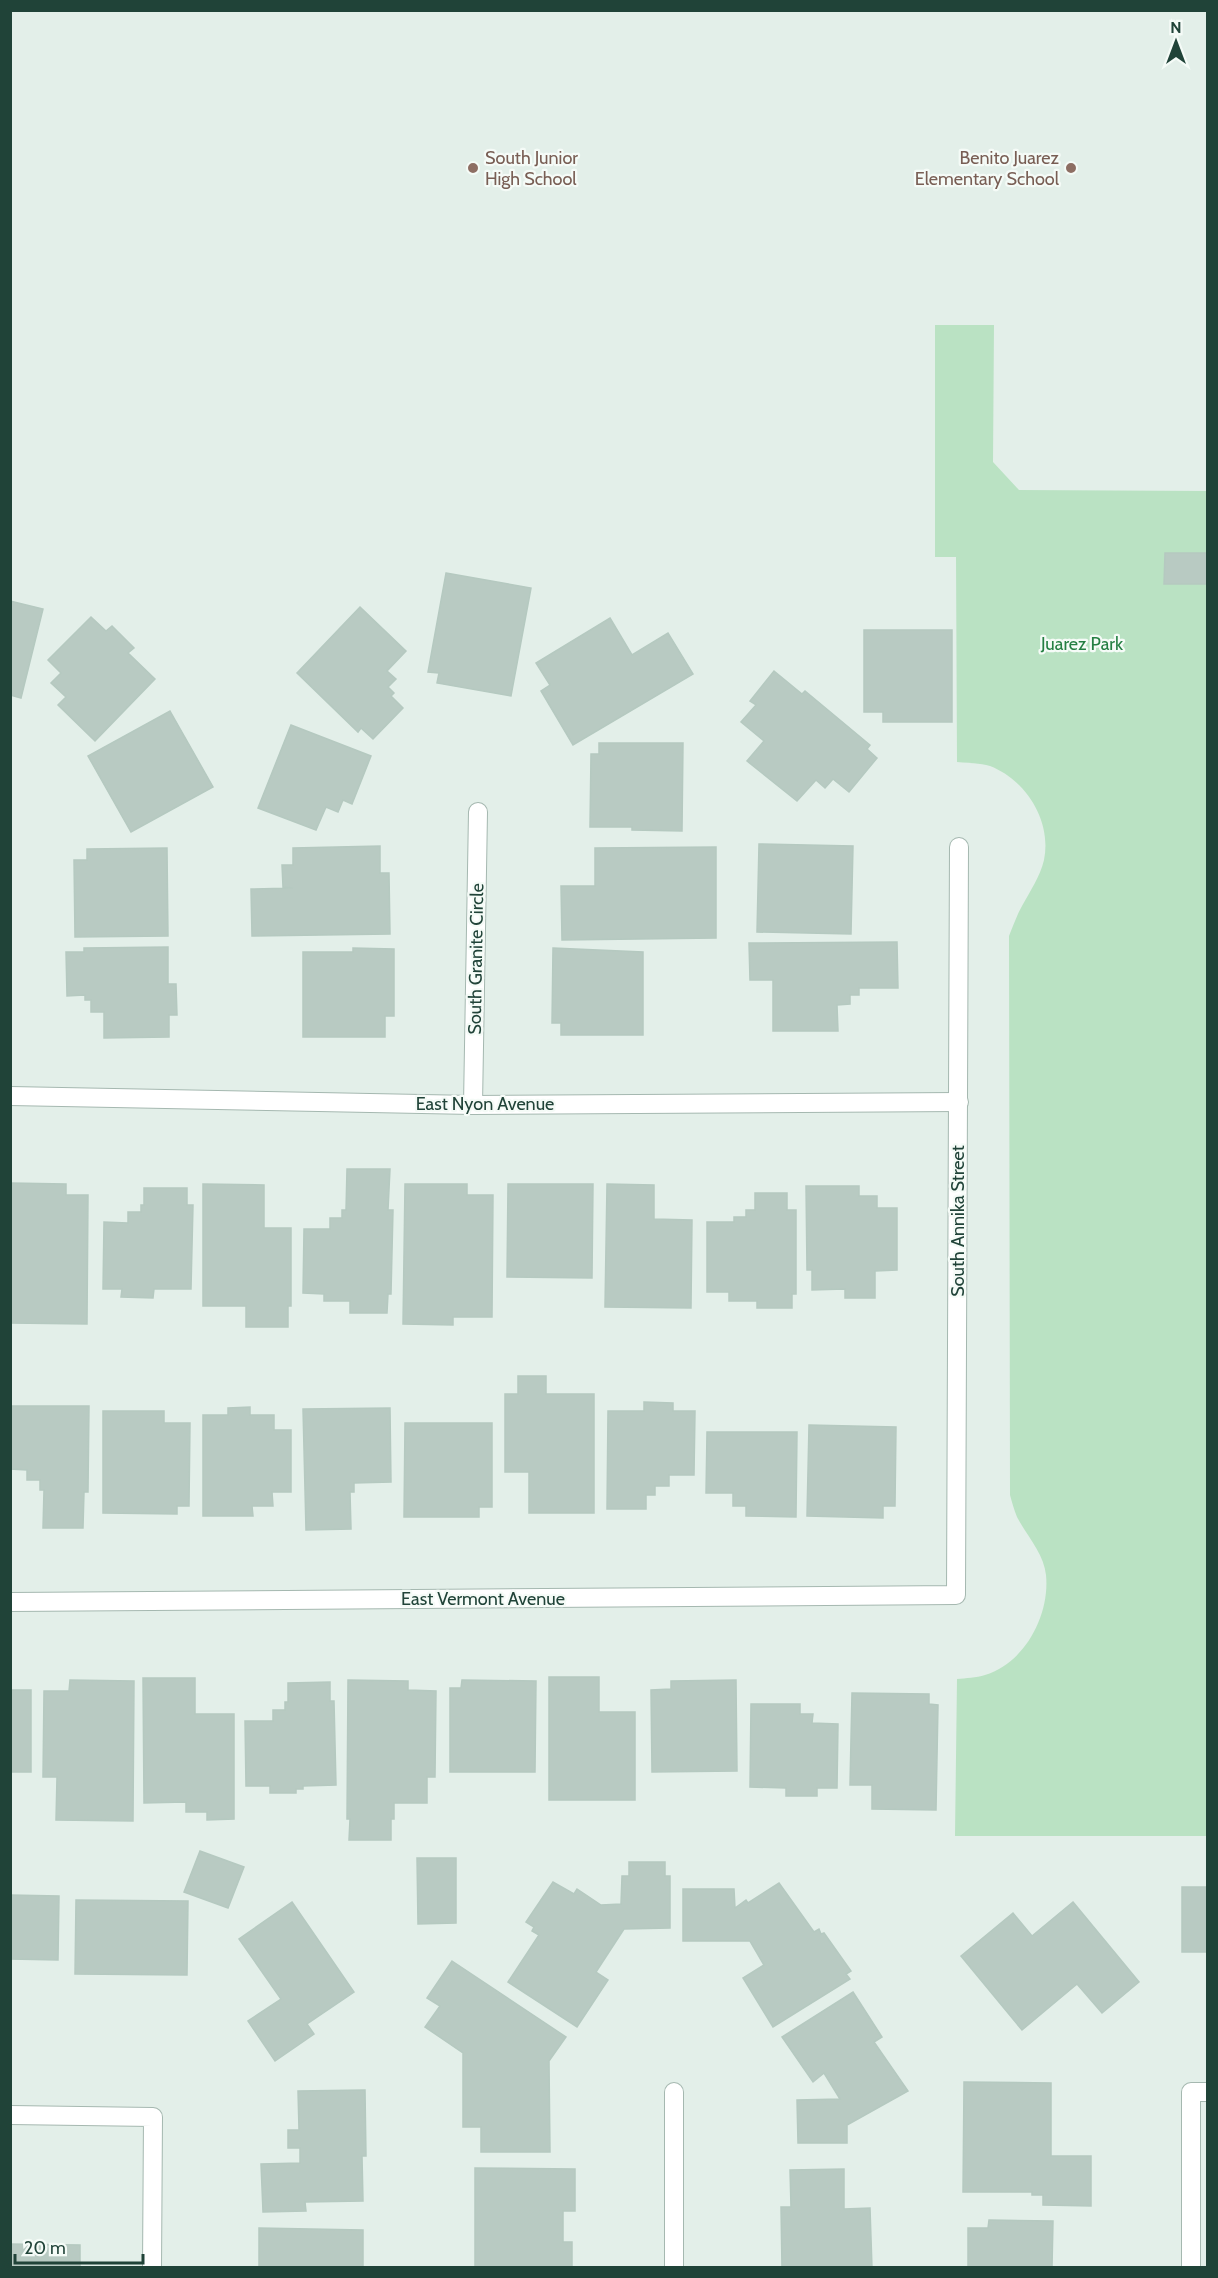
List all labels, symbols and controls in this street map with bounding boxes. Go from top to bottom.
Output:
north arrow [1146,12,1206,72]
text: N [1170,18,1182,37]
place label: South Junior High School [485,147,578,190]
place label: Benito Juarez Elementary School [915,147,1060,190]
marker: South Junior High School [466,161,480,175]
marker: Benito Juarez Elementary School [1064,161,1078,175]
park label: Juarez Park [1040,633,1124,655]
street label: South Granite Circle [464,883,488,1035]
street label: East Nyon Avenue [416,1093,554,1115]
street label: South Annika Street [947,1145,969,1297]
street label: East Vermont Avenue [401,1588,565,1610]
scale bar [15,2227,142,2265]
text: 20 m [24,2237,66,2259]

